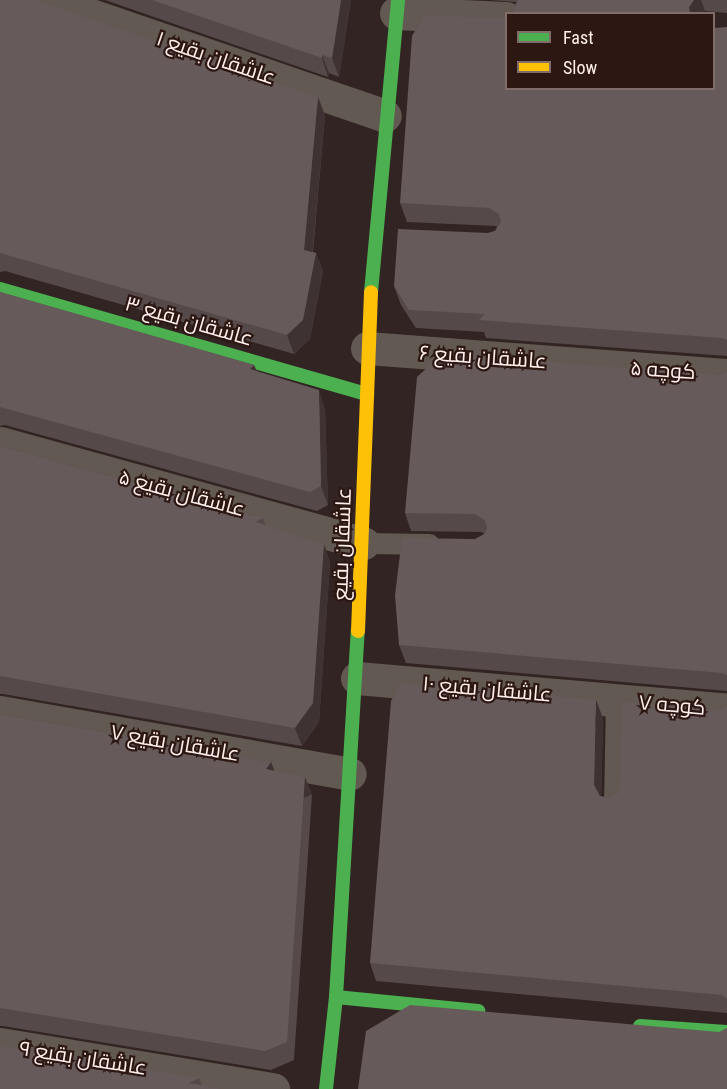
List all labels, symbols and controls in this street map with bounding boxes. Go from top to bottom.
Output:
legend [505,12,715,90]
street label: عاشقان بقیع ۱ [153,26,279,90]
text: Fast [563,27,594,48]
text: Slow [563,57,597,78]
street label: عاشقان بقیع ۳ [122,291,256,351]
street label: عاشقان بقیع ۶ [418,340,548,374]
street label: کوچه ۵ [630,355,696,385]
street label: عاشقان بقیع ۵ [116,464,248,522]
street label: عاشقان بقیع [327,487,357,601]
street label: عاشقان بقیع ۱۰ [421,671,553,707]
street label: کوچه ۷ [638,690,706,720]
street label: عاشقان بقیع ۷ [108,719,242,767]
street label: عاشقان بقیع ۹ [18,1035,148,1081]

